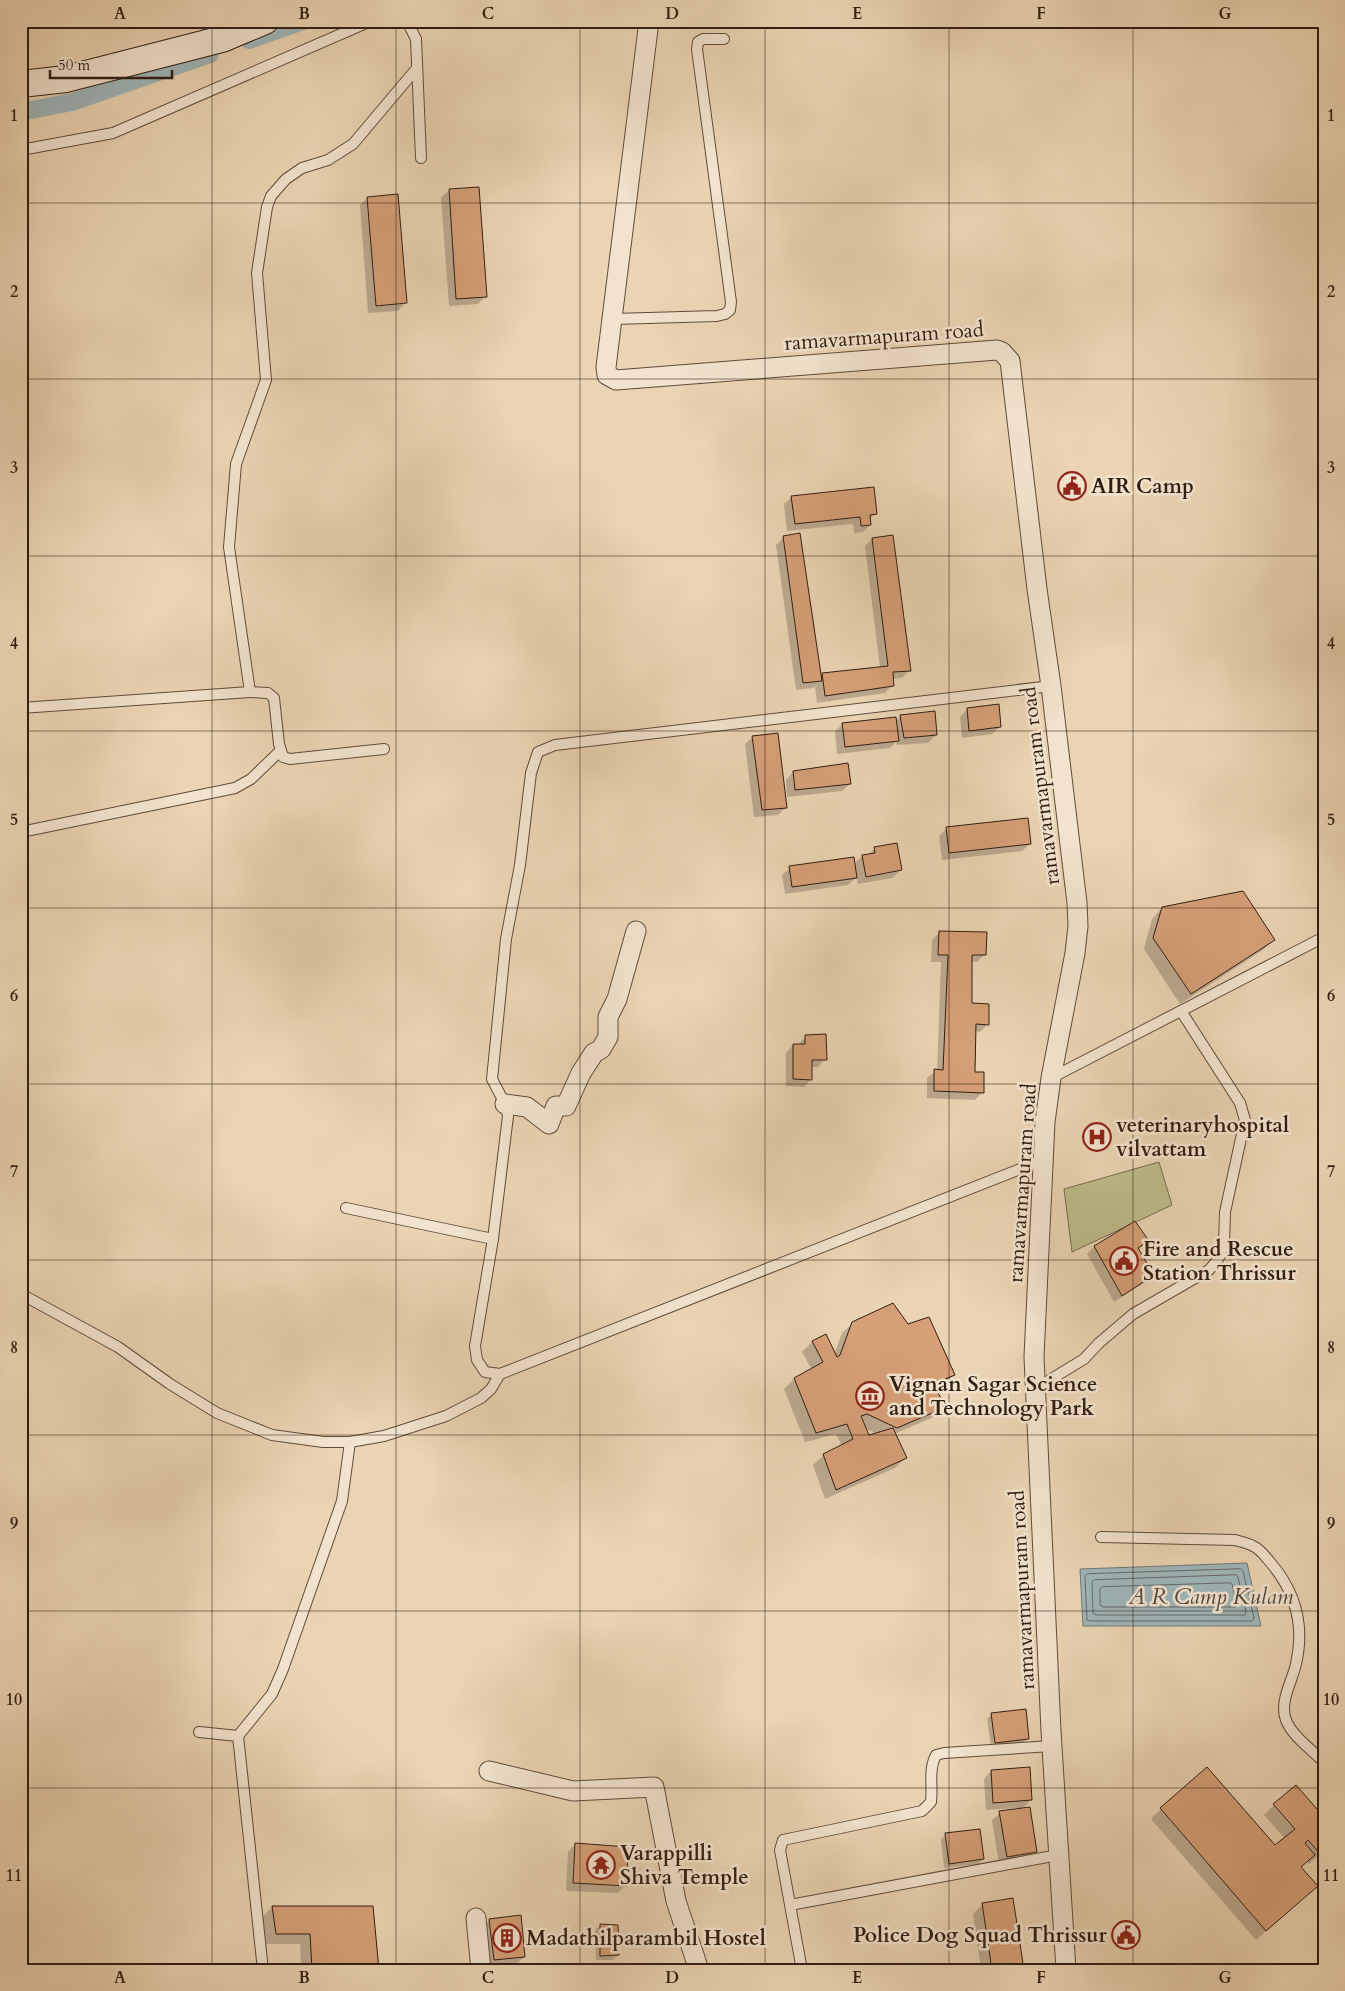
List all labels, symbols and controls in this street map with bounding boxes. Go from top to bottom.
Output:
text: A [114,3,126,25]
text: B [298,3,310,25]
text: C [482,3,494,25]
text: D [665,3,679,25]
text: E [852,3,862,25]
text: F [1036,3,1046,25]
text: G [1218,3,1232,25]
scale bar [50,48,172,80]
text: 50 m [58,55,90,75]
text: 1 [10,105,18,127]
text: 1 [1327,105,1335,127]
text: 2 [10,281,18,303]
text: 2 [1327,281,1335,303]
street label: ramavarmapuram road [783,315,985,358]
text: 3 [10,457,18,479]
text: 3 [1327,457,1335,479]
public building icon: AIR Camp [1057,471,1087,501]
place label: AIR Camp [1091,472,1194,501]
text: 4 [10,633,18,655]
text: 4 [1327,633,1335,655]
street label: ramavarmapuram road [1014,685,1067,887]
text: 5 [10,809,18,831]
text: 5 [1327,809,1335,831]
text: 6 [10,985,18,1007]
text: 6 [1327,985,1335,1007]
street label: ramavarmapuram road [1001,1082,1044,1284]
place label: veterinaryhospital vilvattam [1116,1111,1289,1164]
hospital icon: veterinaryhospital vilvattam [1082,1122,1112,1152]
text: 7 [10,1161,18,1183]
text: 7 [1327,1161,1335,1183]
place label: Fire and Rescue Station Thrissur [1143,1235,1296,1288]
public building icon: Fire and Rescue Station Thrissur [1109,1246,1139,1276]
text: 8 [10,1337,18,1359]
text: 8 [1327,1337,1335,1359]
place label: Vignan Sagar Science and Technology Park [889,1370,1097,1423]
museum icon: Vignan Sagar Science and Technology Park [855,1381,885,1411]
street label: ramavarmapuram road [1003,1489,1042,1691]
text: 9 [10,1513,18,1535]
text: 9 [1327,1513,1335,1535]
water label: A R Camp Kulam [1128,1582,1294,1612]
text: 10 [6,1689,22,1711]
text: 10 [1323,1689,1339,1711]
place label: Varappilli Shiva Temple [620,1839,749,1892]
temple icon: Varappilli Shiva Temple [586,1850,616,1880]
text: 11 [6,1865,22,1887]
text: 11 [1323,1865,1339,1887]
public building icon: Police Dog Squad Thrissur [1111,1920,1141,1950]
place label: Police Dog Squad Thrissur [853,1921,1108,1950]
building icon: Madathilparambil Hostel [492,1923,522,1953]
place label: Madathilparambil Hostel [526,1924,766,1953]
text: A [114,1967,126,1989]
text: B [298,1967,310,1989]
text: C [482,1967,494,1989]
text: D [665,1967,679,1989]
text: E [852,1967,862,1989]
text: F [1036,1967,1046,1989]
text: G [1218,1967,1232,1989]

